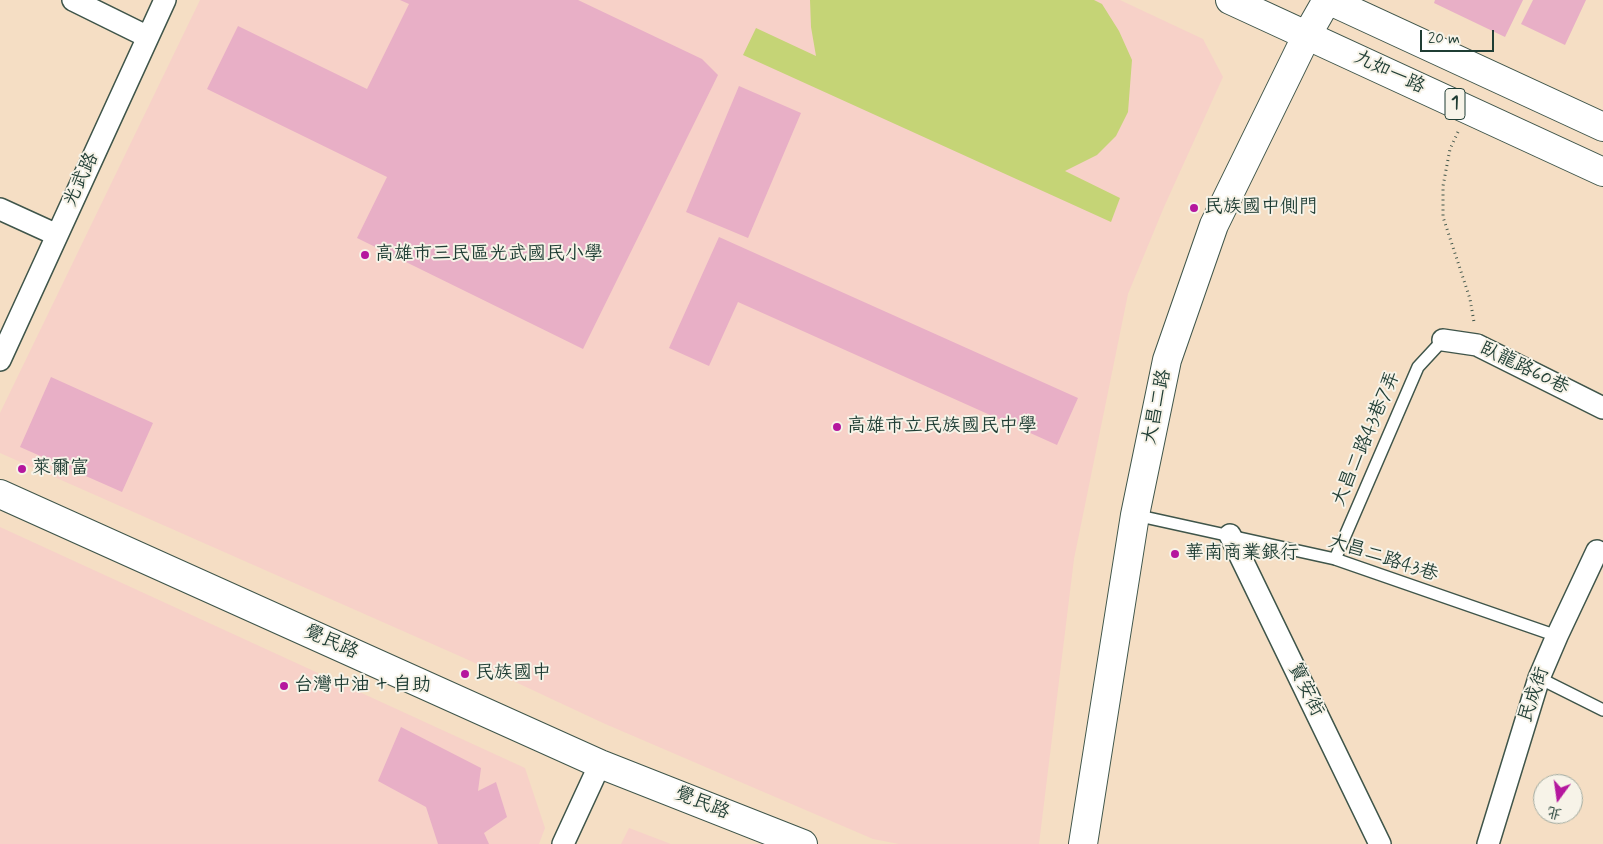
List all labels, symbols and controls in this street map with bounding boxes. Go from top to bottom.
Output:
scale bar [1423,20,1497,52]
text: 20 m [1428,29,1460,49]
street label: 九如一路 [1350,47,1428,99]
road number: 1 [1445,88,1465,120]
street label: 光武路 [60,149,104,211]
place label: 民族國中側門 [1204,197,1318,219]
marker: 民族國中側門 [1188,202,1200,214]
place label: 高雄市三民區光武國民小學 [375,244,603,266]
marker: 高雄市三民區光武國民小學 [359,249,371,261]
street label: 臥龍路60巷 [1476,338,1572,400]
street label: 大昌二路 [1139,367,1177,447]
street label: 大昌二路43巷7弄 [1328,368,1406,510]
place label: 高雄市立民族國民中學 [847,416,1037,438]
marker: 高雄市立民族國民中學 [831,421,843,433]
place label: 萊爾富 [32,458,89,480]
marker: 萊爾富 [16,463,28,475]
street label: 大昌二路43巷 [1325,531,1441,587]
place label: 華南商業銀行 [1185,543,1299,565]
marker: 華南商業銀行 [1169,548,1181,560]
street label: 覺民路 [300,621,362,665]
street label: 寶安街 [1282,659,1328,721]
place label: 民族國中 [475,663,551,685]
street label: 民成街 [1515,664,1555,726]
marker: 民族國中 [459,668,471,680]
place label: 台灣中油 + 自助 [294,675,431,697]
marker: 台灣中油 + 自助 [278,680,290,692]
north arrow [1533,774,1583,824]
street label: 覺民路 [671,783,733,825]
text: 北 [1546,802,1564,823]

